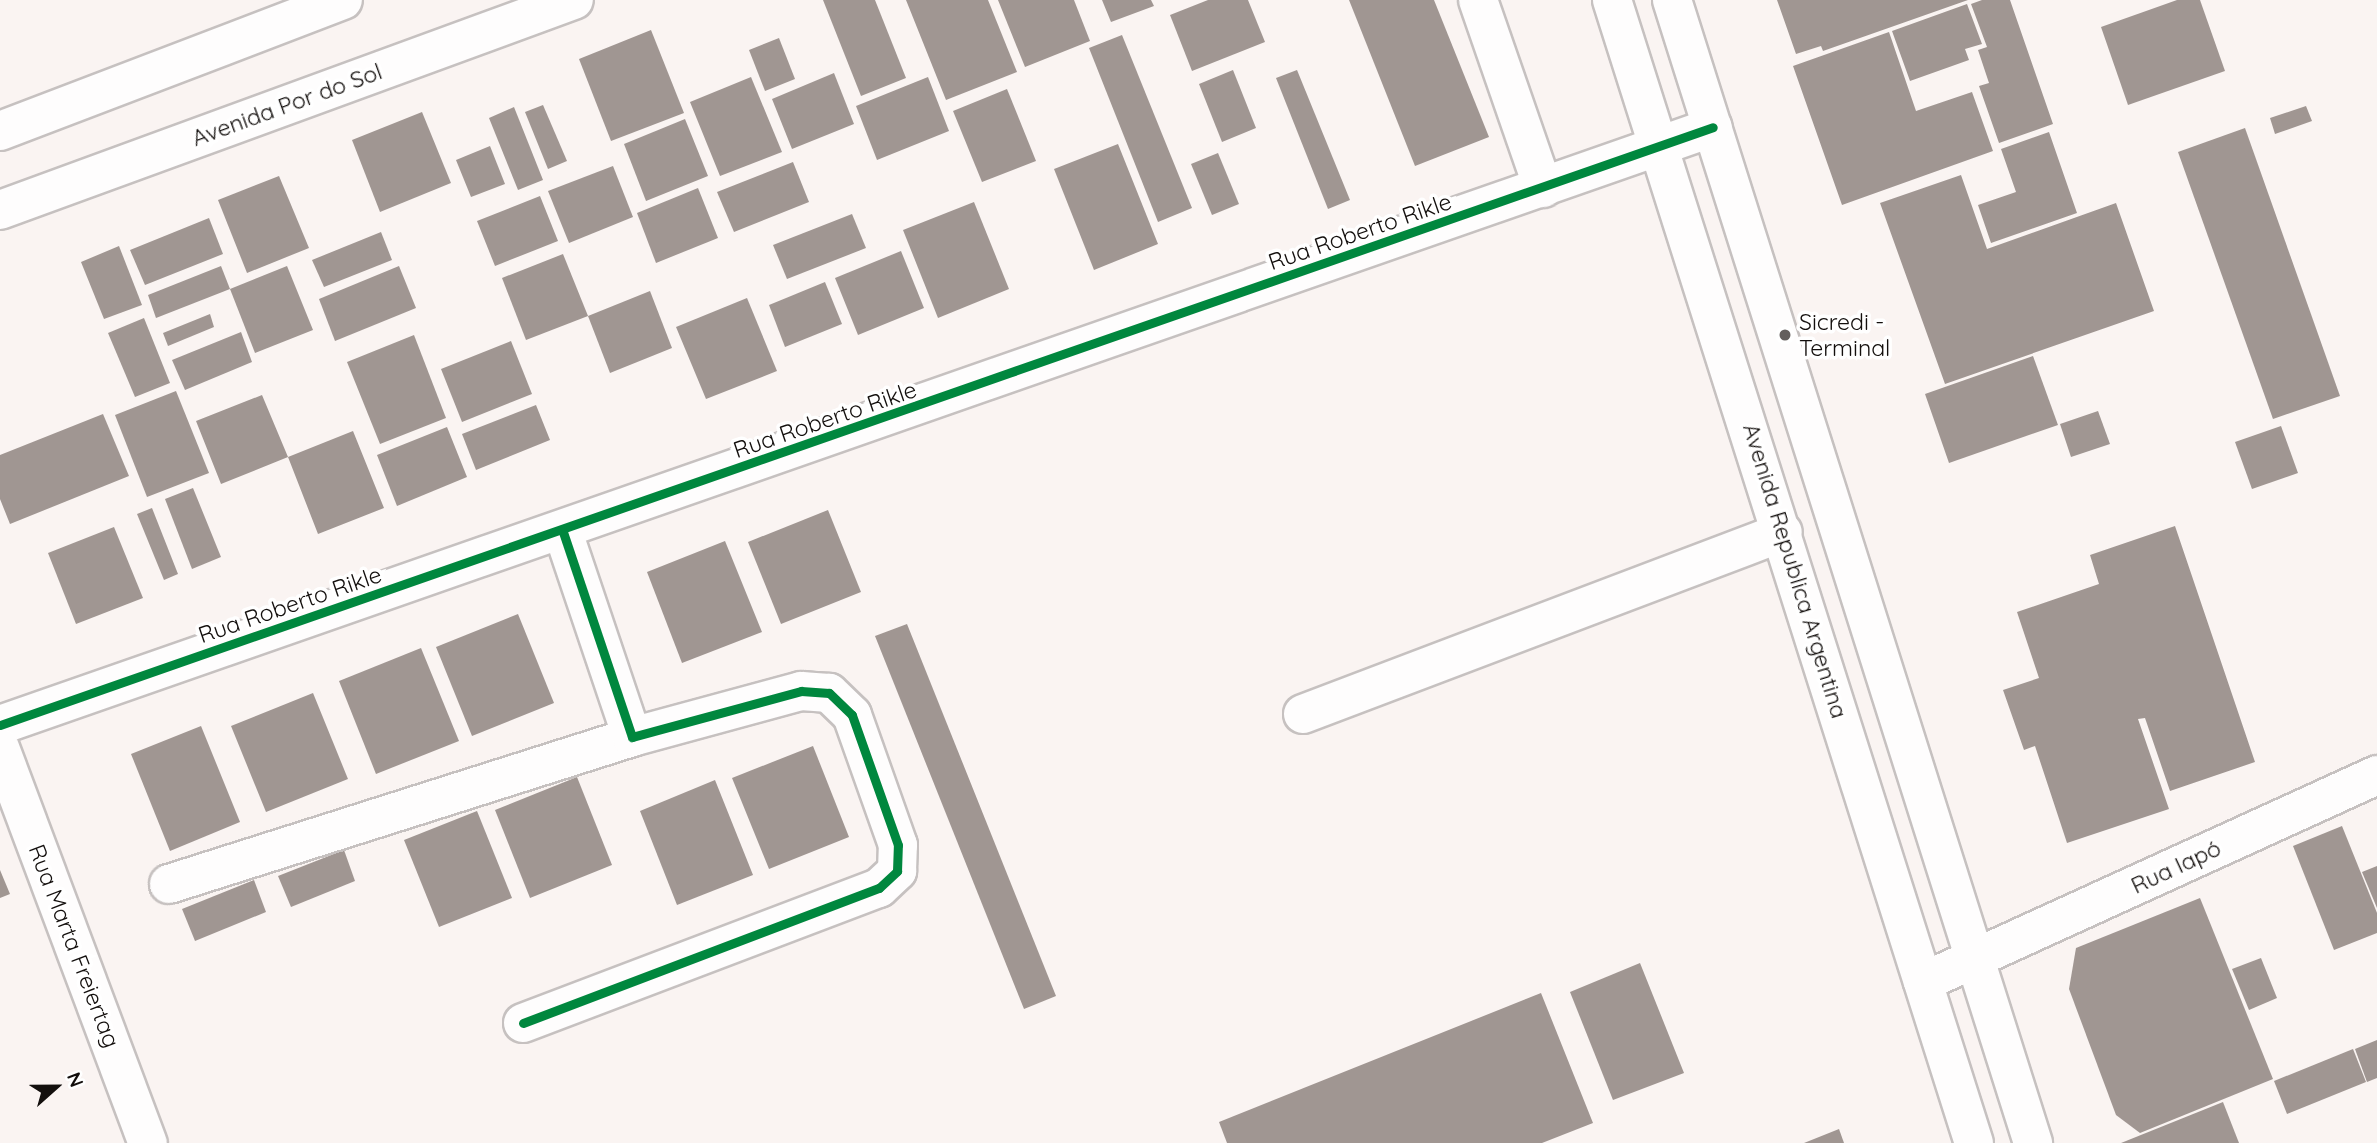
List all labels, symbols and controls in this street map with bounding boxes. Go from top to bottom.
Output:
street label: Avenida Por do Sol [188,58,386,152]
street label: Rua Roberto Rikle [1265,188,1455,276]
place label: Sicredi - Terminal [1799,308,1890,362]
marker: Sicredi - Terminal [1777,327,1793,343]
street label: Rua Roberto Rikle [730,376,920,464]
street label: Avenida Republica Argentina [1737,420,1853,722]
street label: Rua Roberto Rikle [195,561,385,649]
street label: Rua Iapó [2127,834,2225,900]
street label: Rua Marta Freiertag [23,841,125,1051]
north arrow [21,1052,91,1122]
text: N [62,1069,89,1090]

